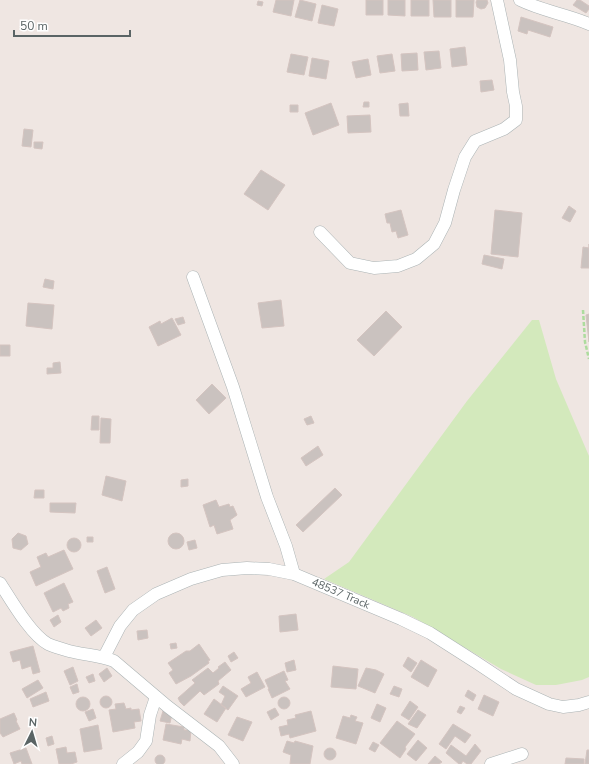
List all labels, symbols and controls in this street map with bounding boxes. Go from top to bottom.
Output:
scale bar [14,12,130,38]
text: 50 m [20,18,48,34]
street label: 48537 Track [309,574,373,613]
north arrow [12,712,52,752]
text: N [28,715,38,730]

